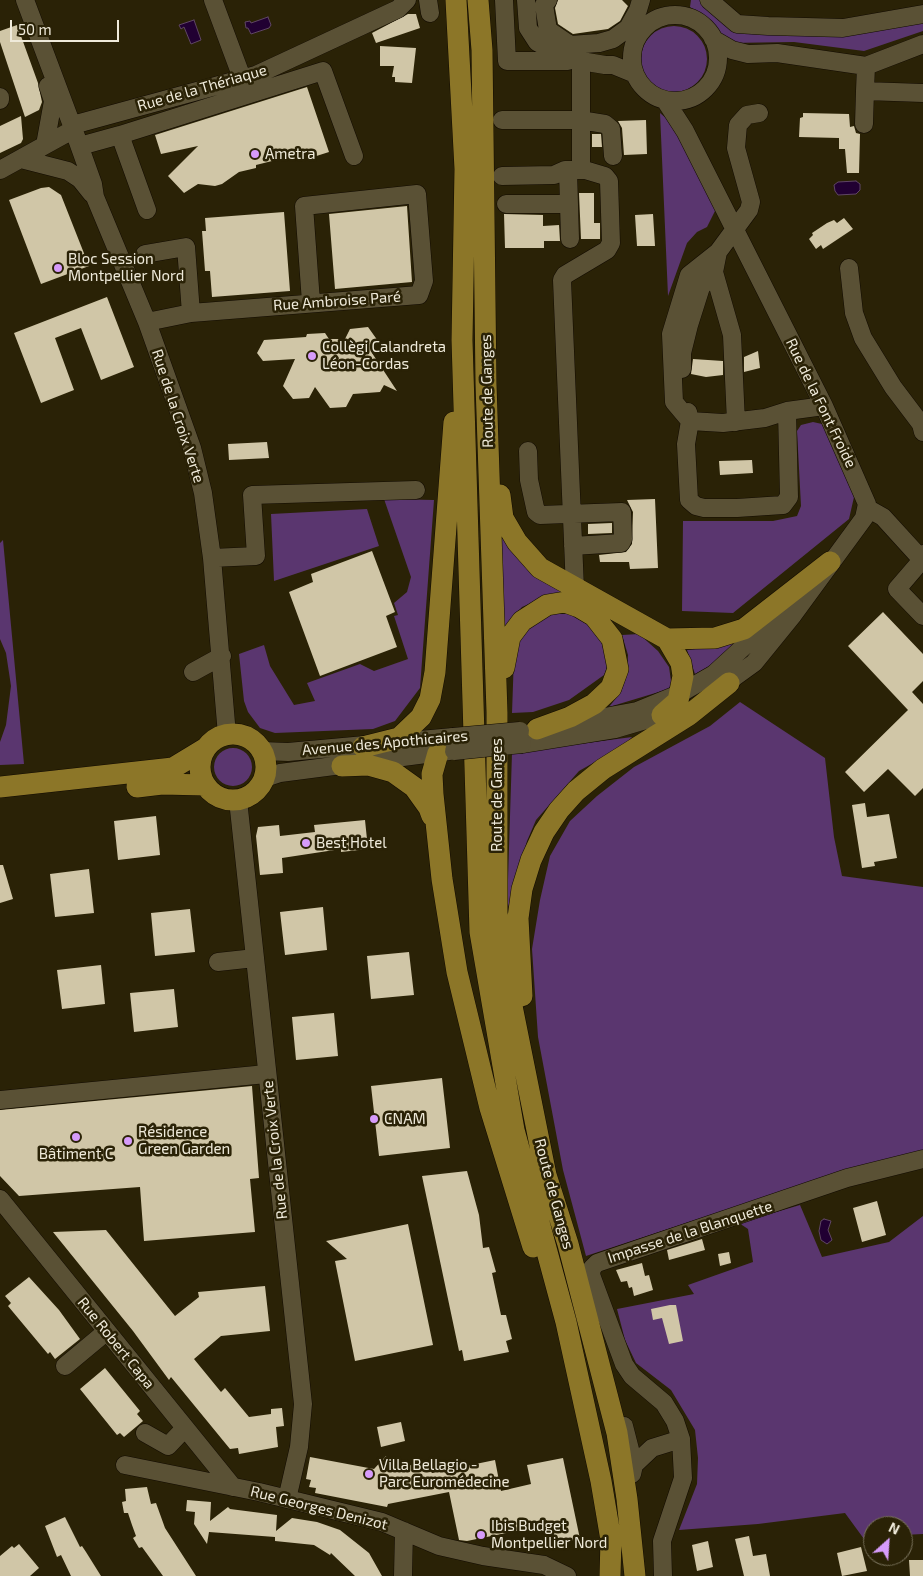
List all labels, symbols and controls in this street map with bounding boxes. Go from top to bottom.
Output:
scale bar [12,10,121,42]
text: 50 m [18,20,52,38]
street label: Rue de la Thériaque [135,61,269,115]
place label: Ametra [265,145,315,163]
marker: Ametra [249,148,261,160]
place label: Bloc Session Montpellier Nord [68,250,184,285]
marker: Bloc Session Montpellier Nord [52,262,64,274]
street label: Rue Ambroise Paré [272,288,402,314]
street label: Route de Ganges [477,334,497,448]
street label: Rue de la Font Froide [782,335,860,471]
place label: Collègi Calandreta Léon-Cordas [322,338,446,373]
street label: Rue de la Croix Verte [148,347,208,485]
marker: Collègi Calandreta Léon-Cordas [306,350,318,362]
street label: Avenue des Apothicaires [301,727,469,759]
street label: Route de Ganges [488,738,506,852]
place label: Best Hotel [316,834,387,852]
marker: Best Hotel [300,837,312,849]
street label: Rue de la Croix Verte [259,1080,291,1220]
place label: CNAM [384,1110,426,1128]
marker: CNAM [368,1113,380,1125]
place label: Résidence Green Garden [138,1123,230,1158]
marker: Bâtiment C [70,1131,82,1143]
marker: Résidence Green Garden [122,1135,134,1147]
street label: Route de Ganges [531,1137,577,1251]
place label: Bâtiment C [39,1145,113,1163]
street label: Impasse de la Blanquette [605,1197,775,1267]
street label: Rue Robert Capa [74,1294,158,1392]
place label: Villa Bellagio - Parc Euromédecine [379,1456,509,1491]
marker: Villa Bellagio - Parc Euromédecine [363,1468,375,1480]
street label: Rue Georges Denizot [249,1482,389,1534]
north arrow [863,1516,913,1566]
place label: Ibis Budget Montpellier Nord [491,1517,607,1552]
text: N [886,1518,903,1538]
marker: Ibis Budget Montpellier Nord [475,1529,487,1541]

